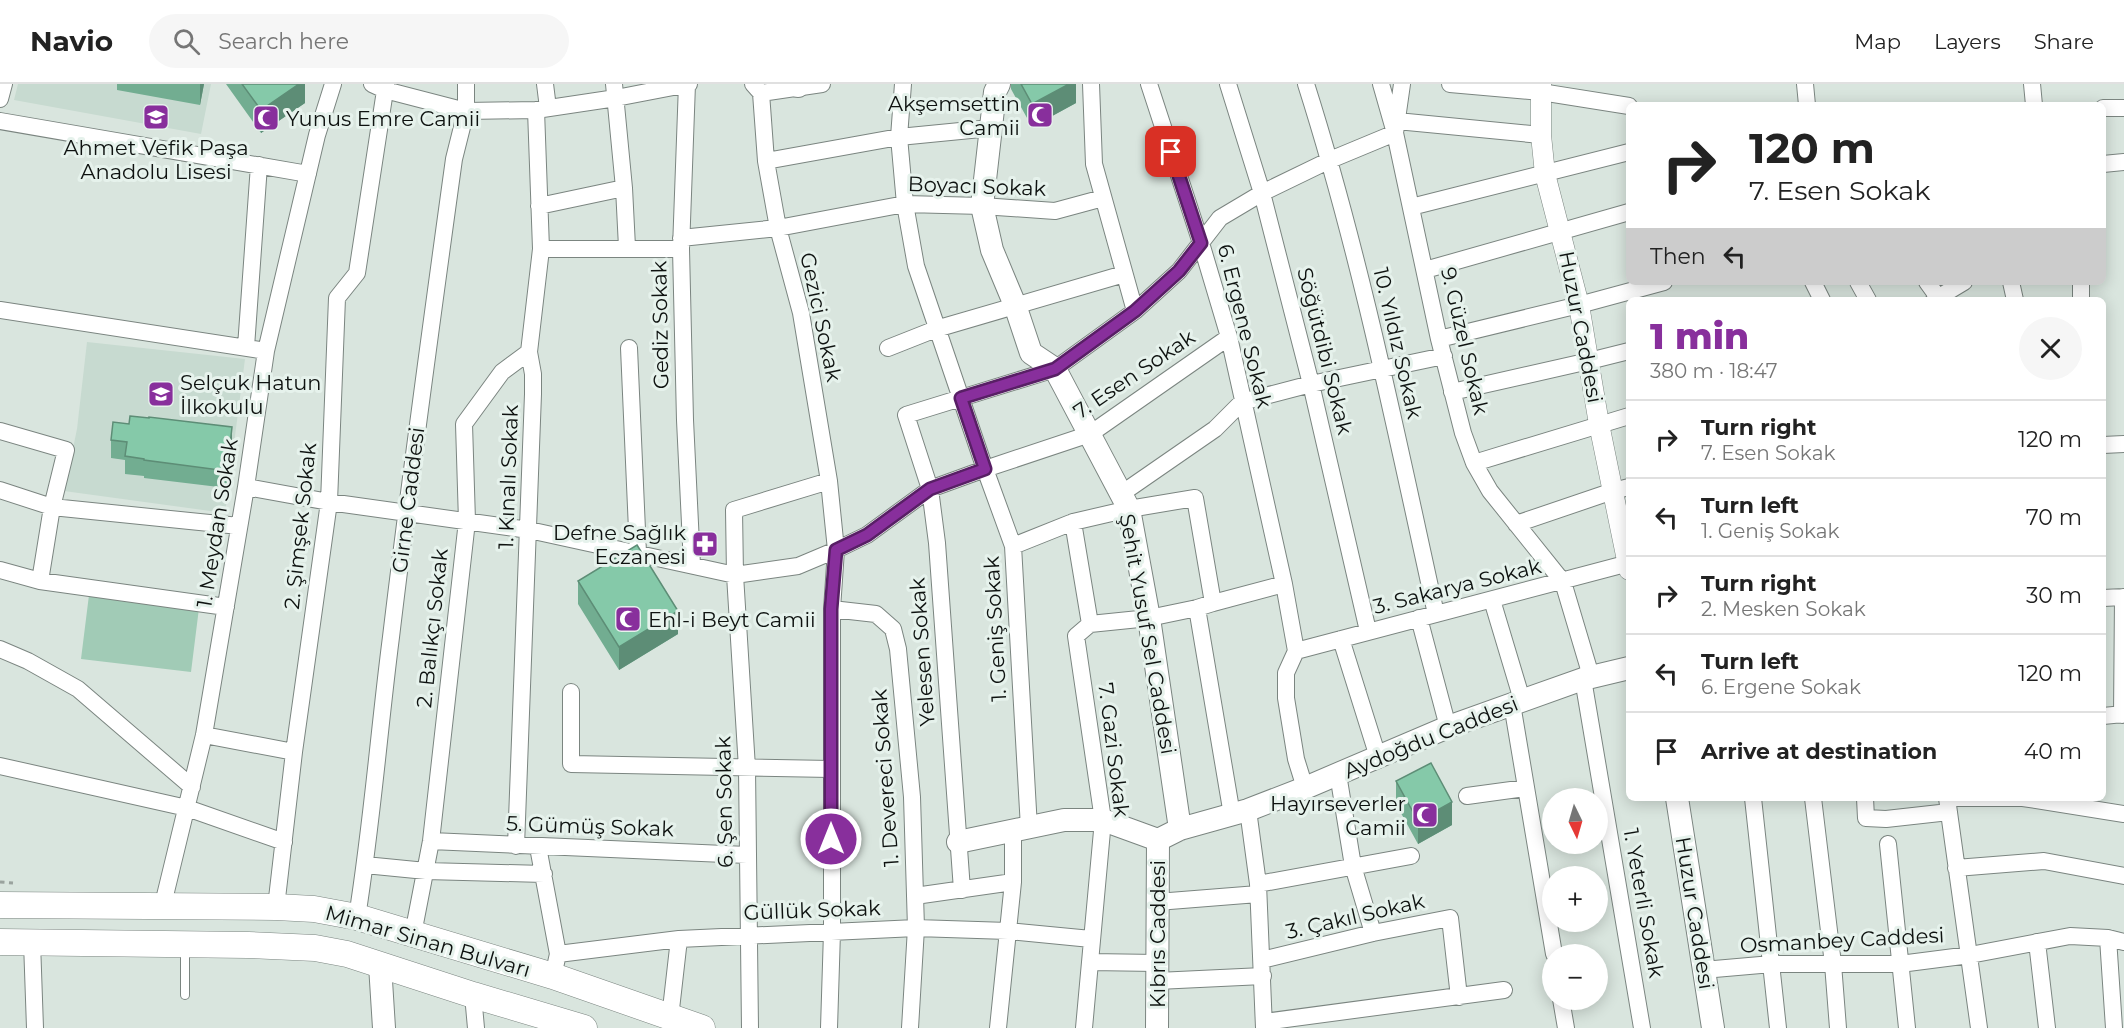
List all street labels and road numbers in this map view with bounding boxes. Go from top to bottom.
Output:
street label: Boyacı Sokak [907,171,1047,201]
street label: 6. Ergene Sokak [1213,241,1278,411]
street label: Huzur Caddesi [1554,249,1608,405]
street label: Gezici Sokak [795,250,847,384]
street label: Gediz Sokak [646,260,674,389]
street label: Söğütdibi Sokak [1292,265,1358,438]
street label: 10. Yıldız Sokak [1368,265,1428,422]
street label: 9. Güzel Sokak [1436,265,1494,418]
street label: 7. Esen Sokak [1069,324,1200,424]
street label: 1. Kınalı Sokak [493,404,523,550]
street label: Girne Caddesi [387,426,429,574]
street label: 1. Meydan Sokak [191,436,243,609]
street label: 2. Şimşek Sokak [279,441,321,611]
street label: Şehit Yusuf Sel Caddesi [1115,512,1181,756]
street label: 2. Balıkçı Sokak [411,547,453,709]
street label: 3. Sakarya Sokak [1370,553,1544,619]
street label: 1. Geniş Sokak [979,555,1011,702]
street label: Yelesen Sokak [904,576,940,727]
street label: 7. Gazi Sokak [1093,681,1135,819]
street label: 1. Devereci Sokak [866,688,904,868]
street label: Aydoğdu Caddesi [1340,691,1522,783]
street label: 6. Şen Sokak [710,736,738,868]
street label: 5. Gümüş Sokak [506,811,675,841]
street label: 1. Yeterli Sokak [1619,826,1670,980]
street label: Huzur Caddesi [1671,835,1719,991]
street label: Kıbrıs Caddesi [1145,860,1170,1008]
street label: 3. Çakıl Sokak [1283,888,1427,944]
street label: Güllük Sokak [743,895,881,925]
street label: Mimar Sinan Bulvarı [323,900,533,982]
street label: Osmanbey Caddesi [1739,922,1945,958]

